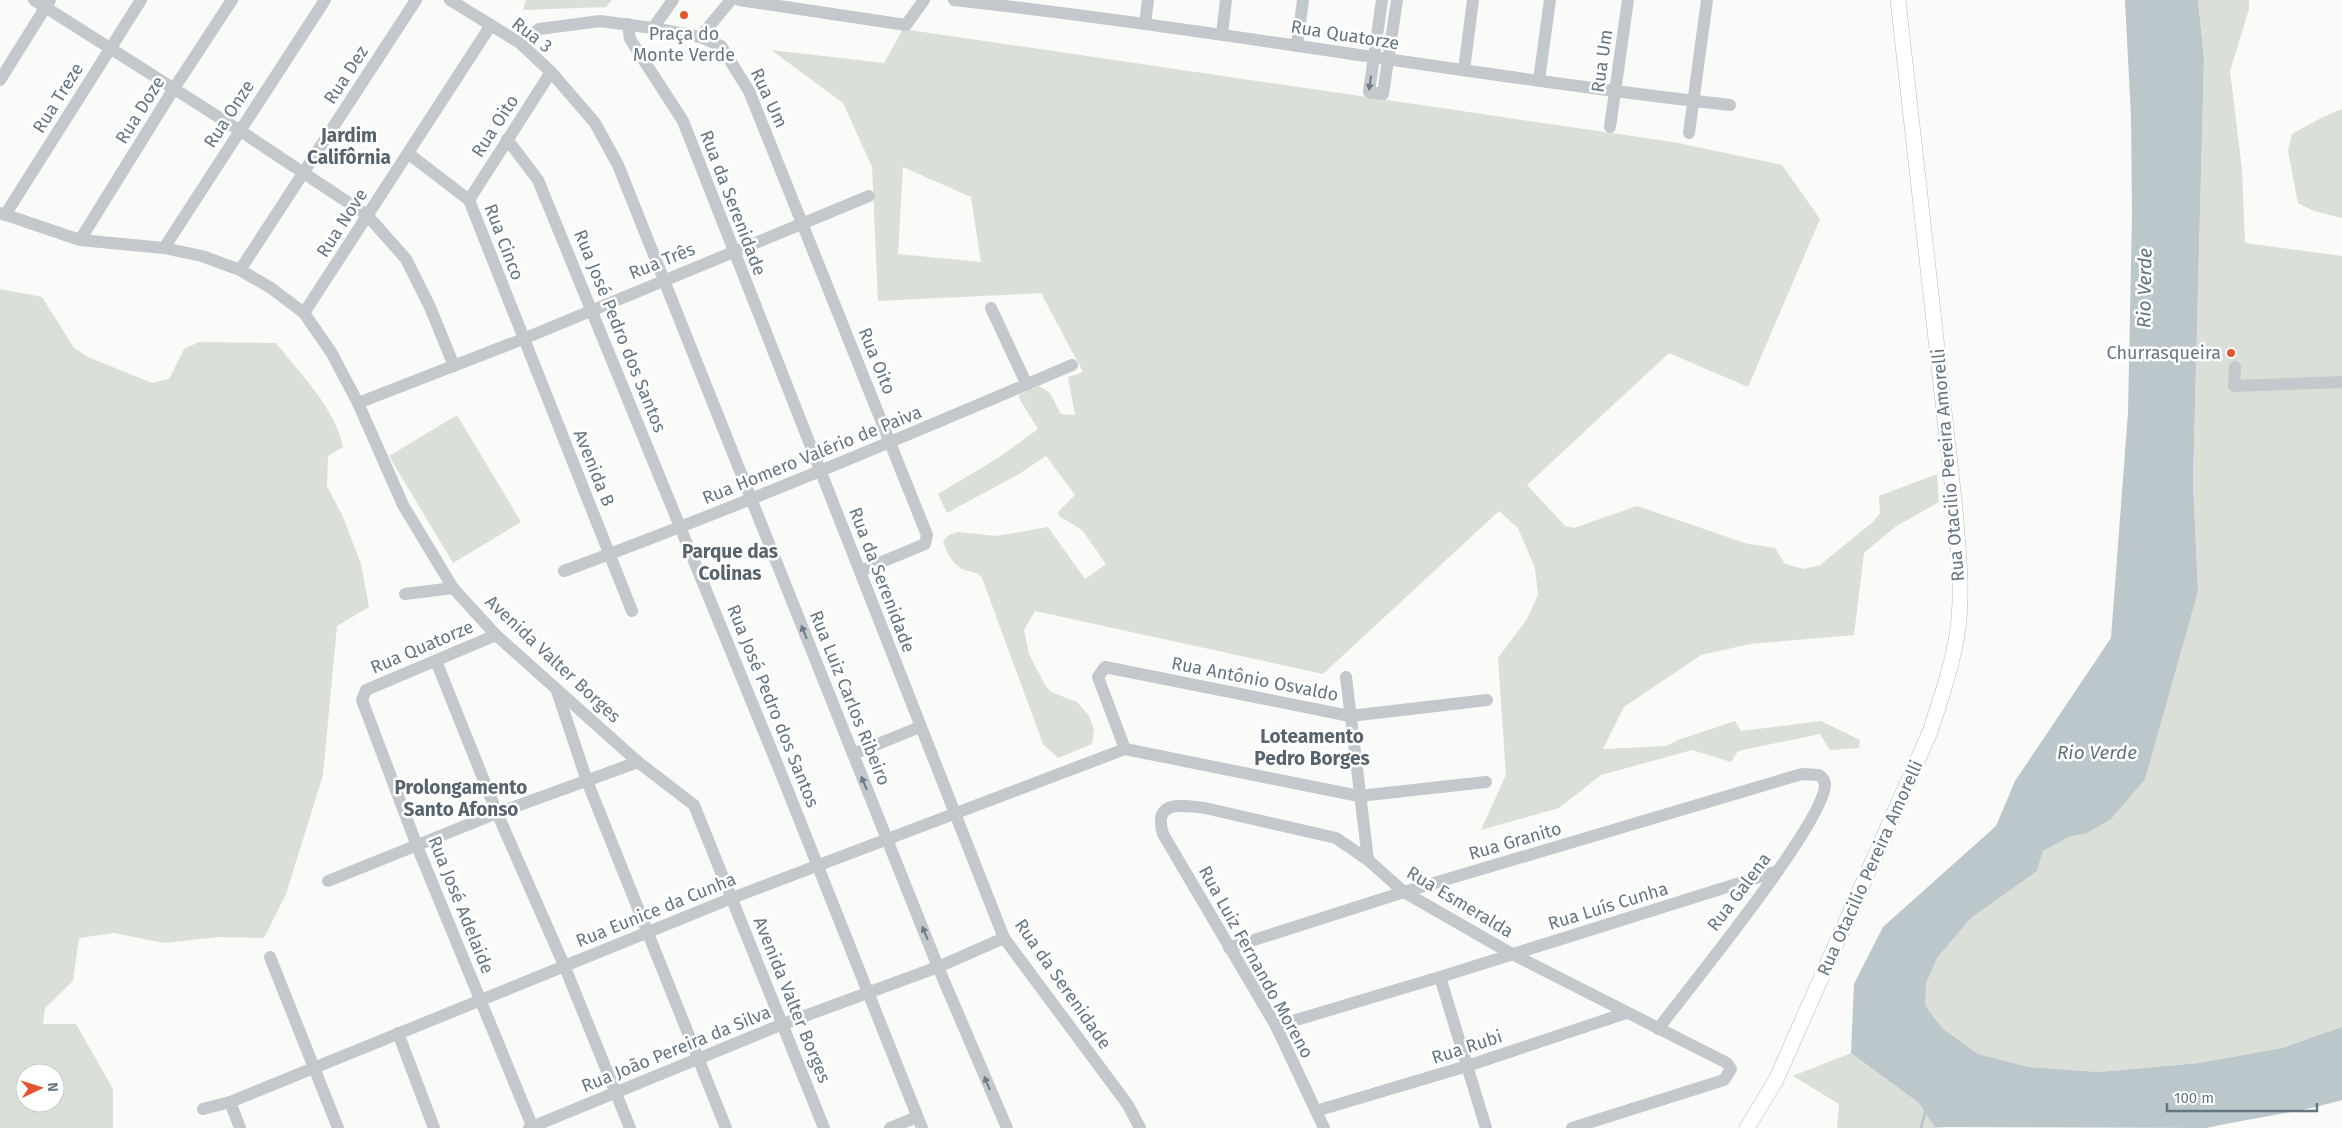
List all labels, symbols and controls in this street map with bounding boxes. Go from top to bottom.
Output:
marker: Praça do Monte Verde [678,9,690,21]
street label: Rua 3 [508,13,556,57]
street label: Rua Quatorze [1289,16,1401,54]
place label: Praça do Monte Verde [633,23,735,66]
street label: Rua Um [1587,28,1617,94]
street label: Rua Dez [319,42,373,108]
street label: Rua Treze [28,59,88,137]
street label: Rua Um [746,65,792,131]
street label: Rua Doze [111,72,169,148]
one-way arrow [1366,75,1374,91]
street label: Rua Onze [199,76,259,152]
street label: Rua Oito [467,91,523,161]
district label: Jardim Califôrnia [307,124,391,169]
street label: Rua da Serenidade [695,127,771,279]
street label: Rua Nove [312,185,372,261]
street label: Rua Cinco [479,201,529,283]
street label: Rua José Pedro dos Santos [569,226,671,436]
street label: Rua Três [626,238,698,284]
water label: Rio Verde [2132,248,2157,328]
street label: Rua Oito [854,324,900,398]
place label: Churrasqueira [2107,342,2221,364]
marker: Churrasqueira [2225,347,2237,359]
street label: Rua Otacilio Pereira Amorelli [1927,348,1969,582]
street label: Rua Homero Valério de Paiva [699,401,925,509]
street label: Avenida B [569,426,619,510]
street label: Rua da Serenidade [844,504,920,656]
district label: Parque das Colinas [682,540,778,585]
street label: Avenida Valter Borges [481,591,625,727]
street label: Rua José Pedro dos Santos [722,601,824,811]
street label: Rua Luiz Carlos Ribeiro [805,607,895,789]
street label: Rua Quatorze [367,615,477,679]
one-way arrow [800,624,808,639]
street label: Rua Antônio Osvaldo [1170,652,1340,706]
district label: Loteamento Pedro Borges [1254,725,1370,770]
water label: Rio Verde [2057,741,2137,764]
street label: Rua Otacilio Pereira Amorelli [1812,757,1928,979]
one-way arrow [860,775,868,790]
district label: Prolongamento Santo Afonso [395,776,527,821]
street label: Rua Granito [1466,817,1564,865]
street label: Rua José Adelaide [423,833,499,977]
street label: Rua Galena [1702,849,1776,935]
street label: Rua Esmeralda [1403,861,1517,943]
street label: Rua Luiz Fernando Moreno [1194,862,1318,1062]
street label: Rua Eunice da Cunha [573,868,739,952]
street label: Rua Luís Cunha [1545,877,1671,935]
street label: Avenida Valter Borges [749,914,835,1086]
street label: Rua da Serenidade [1010,915,1116,1053]
one-way arrow [921,926,928,941]
street label: Rua João Pereira da Silva [578,1001,774,1097]
street label: Rua Rubi [1429,1025,1505,1069]
north arrow [15,1063,65,1113]
one-way arrow [983,1076,990,1091]
scale bar [2167,1080,2317,1112]
text: N [44,1082,61,1092]
text: 100 m [2174,1089,2214,1107]

